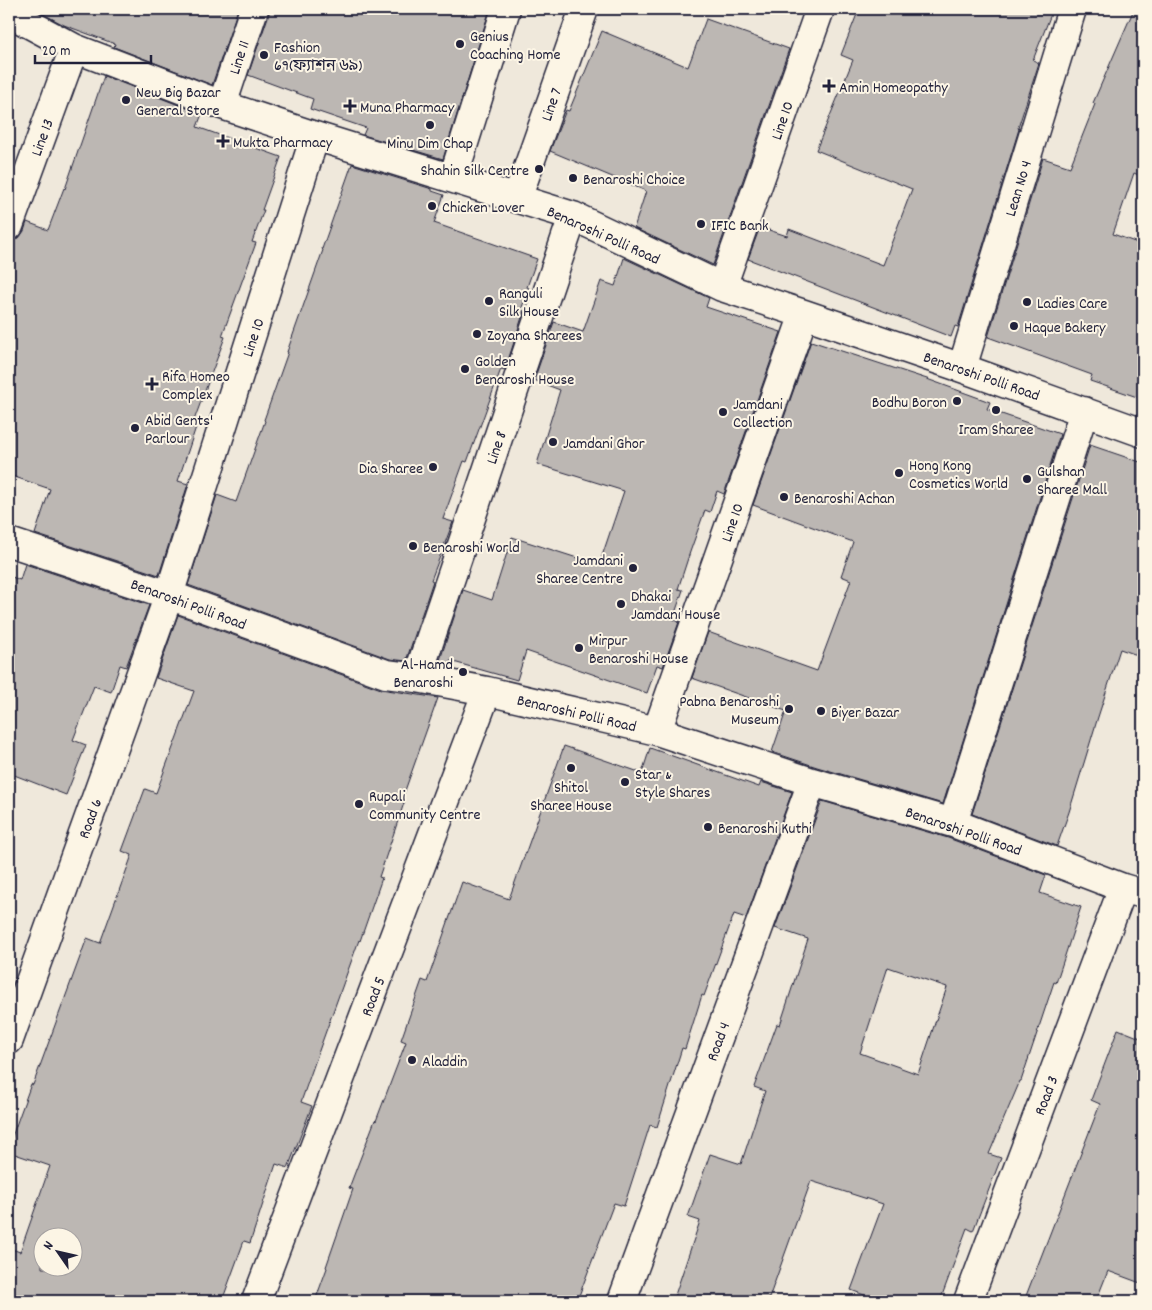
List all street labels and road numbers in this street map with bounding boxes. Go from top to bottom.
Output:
street label: Line 11 [224,38,257,78]
street label: Line 7 [536,85,569,124]
street label: Line 10 [766,98,801,143]
street label: Line 13 [26,116,61,160]
street label: Lean No 4 [1000,158,1039,220]
street label: Benaroshi Polli Road [543,201,663,272]
street label: Line 10 [237,315,271,360]
street label: Benaroshi Polli Road [920,347,1042,408]
street label: Line 8 [481,428,514,468]
street label: Line 10 [716,500,751,545]
street label: Benaroshi Polli Road [127,574,249,637]
street label: Benaroshi Polli Road [515,690,638,739]
street label: Road 6 [73,795,109,842]
street label: Benaroshi Polli Road [902,802,1024,863]
street label: Road 5 [356,974,392,1020]
street label: Road 4 [702,1019,737,1065]
street label: Road 3 [1029,1073,1065,1119]

